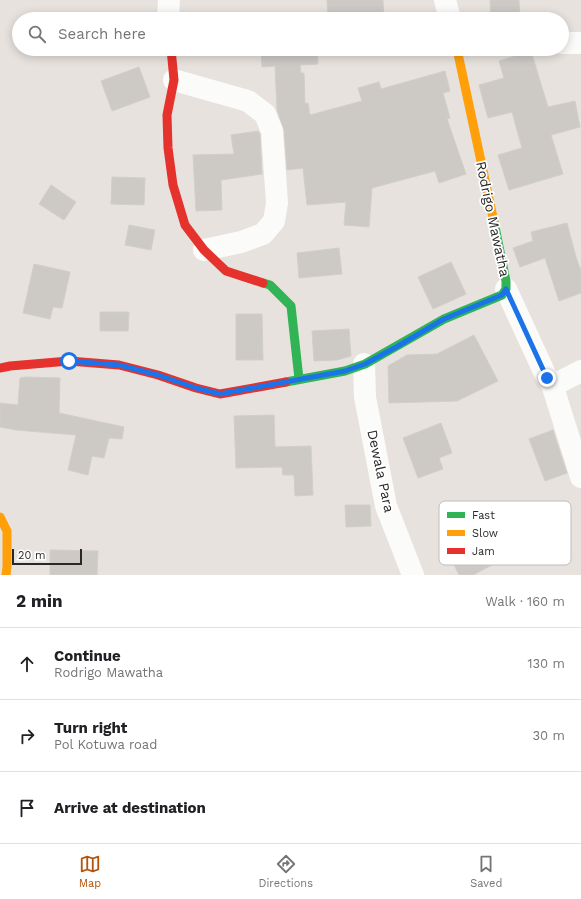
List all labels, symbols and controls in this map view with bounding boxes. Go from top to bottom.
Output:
search box [12,12,569,56]
icon: search [26,23,48,45]
text: Search here [58,25,146,43]
street label: Rodrigo Mawatha [473,160,513,278]
route start [60,352,78,370]
route end [538,369,556,387]
street label: Dewala Para [364,428,398,514]
legend [439,501,571,565]
text: Fast [472,509,495,522]
text: Slow [472,527,498,540]
text: Jam [472,545,495,558]
scale bar [12,547,82,566]
text: 20 m [18,549,46,562]
text: 2 min [16,591,62,611]
text: Walk · 160 m [485,594,565,609]
text: Continue [54,647,121,665]
icon: ahead [16,653,38,675]
text: 130 m [527,656,565,671]
text: Rodrigo Mawatha [54,665,163,680]
text: Turn right [54,719,127,737]
icon: right [16,725,38,747]
text: 30 m [533,728,565,743]
text: Pol Kotuwa road [54,737,157,752]
icon: arrive [16,797,38,819]
text: Arrive at destination [54,799,206,817]
tab: Map [79,853,101,890]
tab: Directions [259,853,313,890]
tab: Saved [470,853,502,890]

